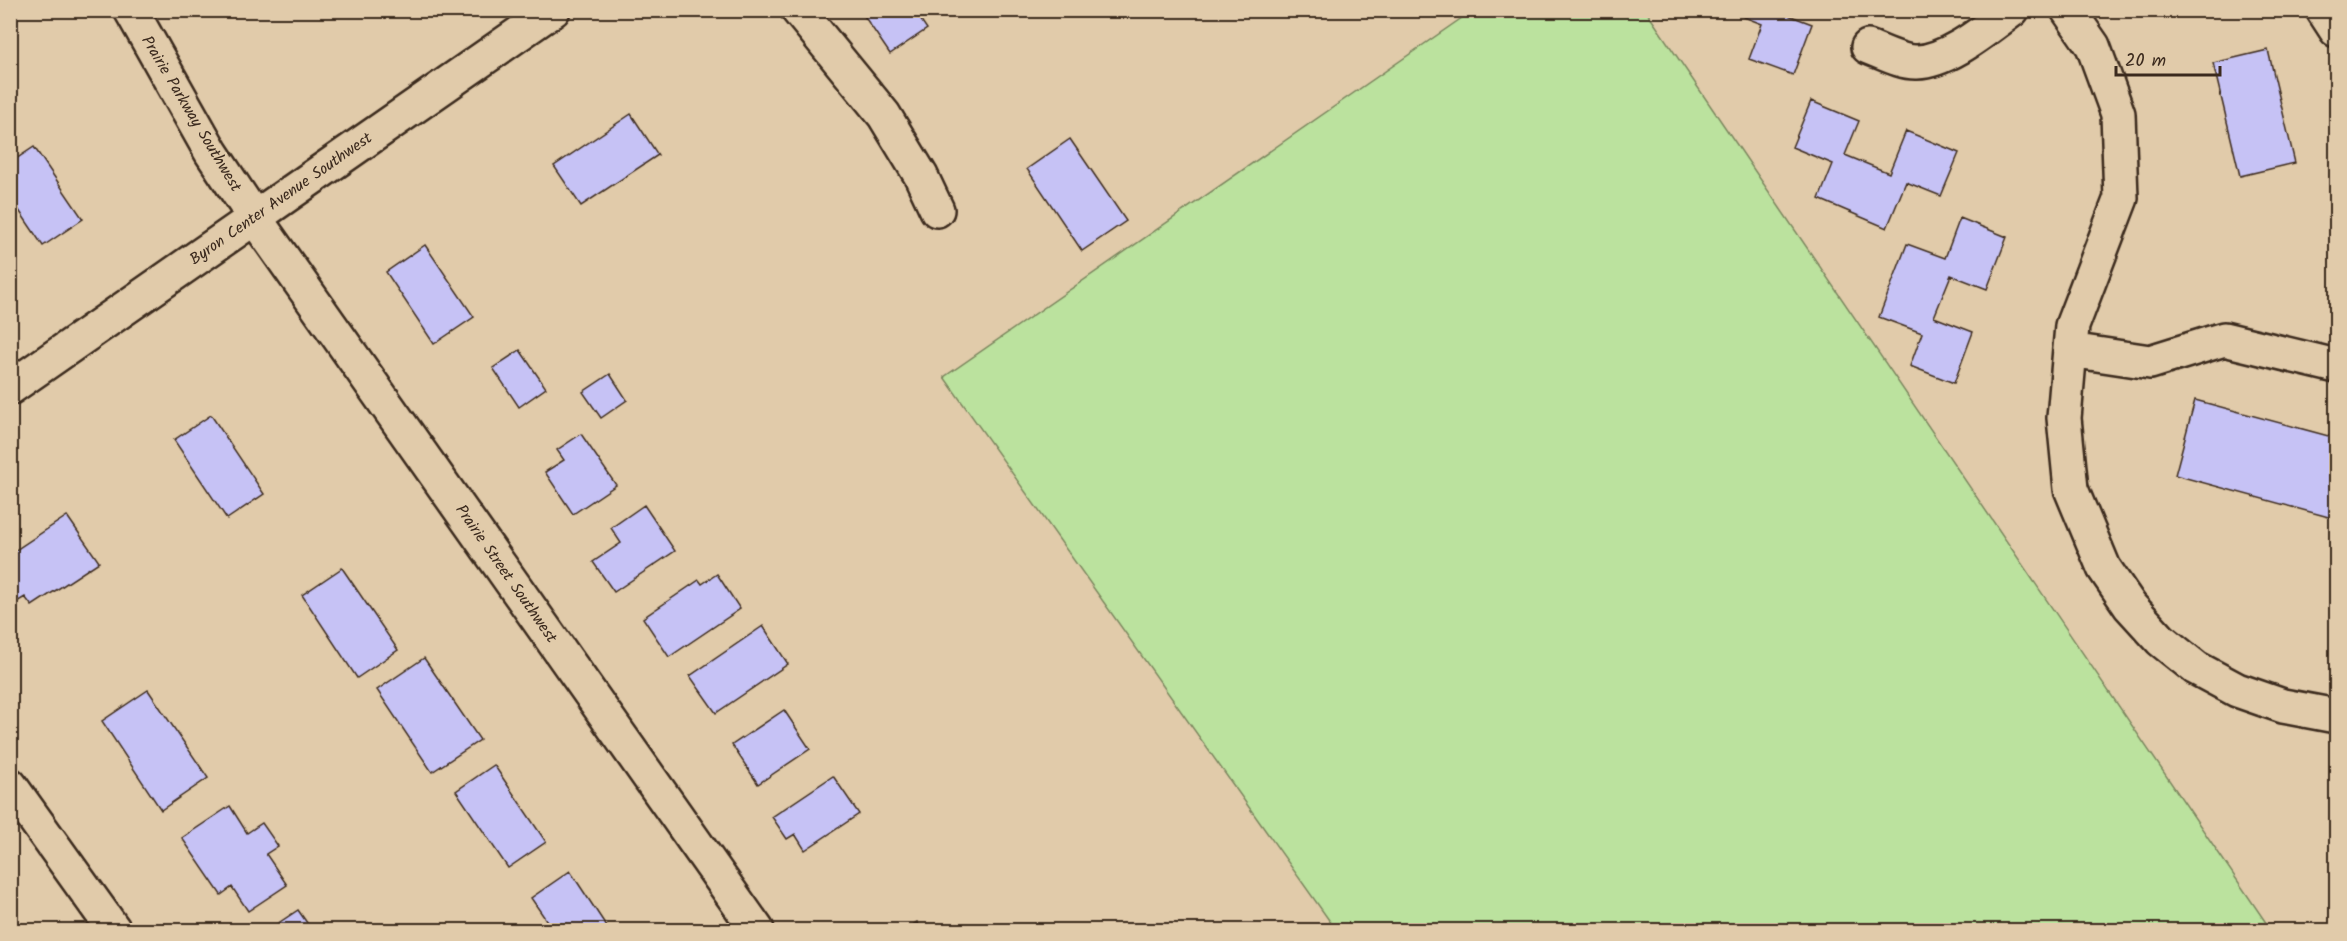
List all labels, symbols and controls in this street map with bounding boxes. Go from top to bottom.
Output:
street label: Prairie Parkway Southwest [134,31,248,198]
scale bar [2116,39,2220,77]
text: 20 m [2125,47,2166,76]
street label: Byron Center Avenue Southwest [184,126,378,272]
street label: Prairie Street Southwest [449,500,564,649]

